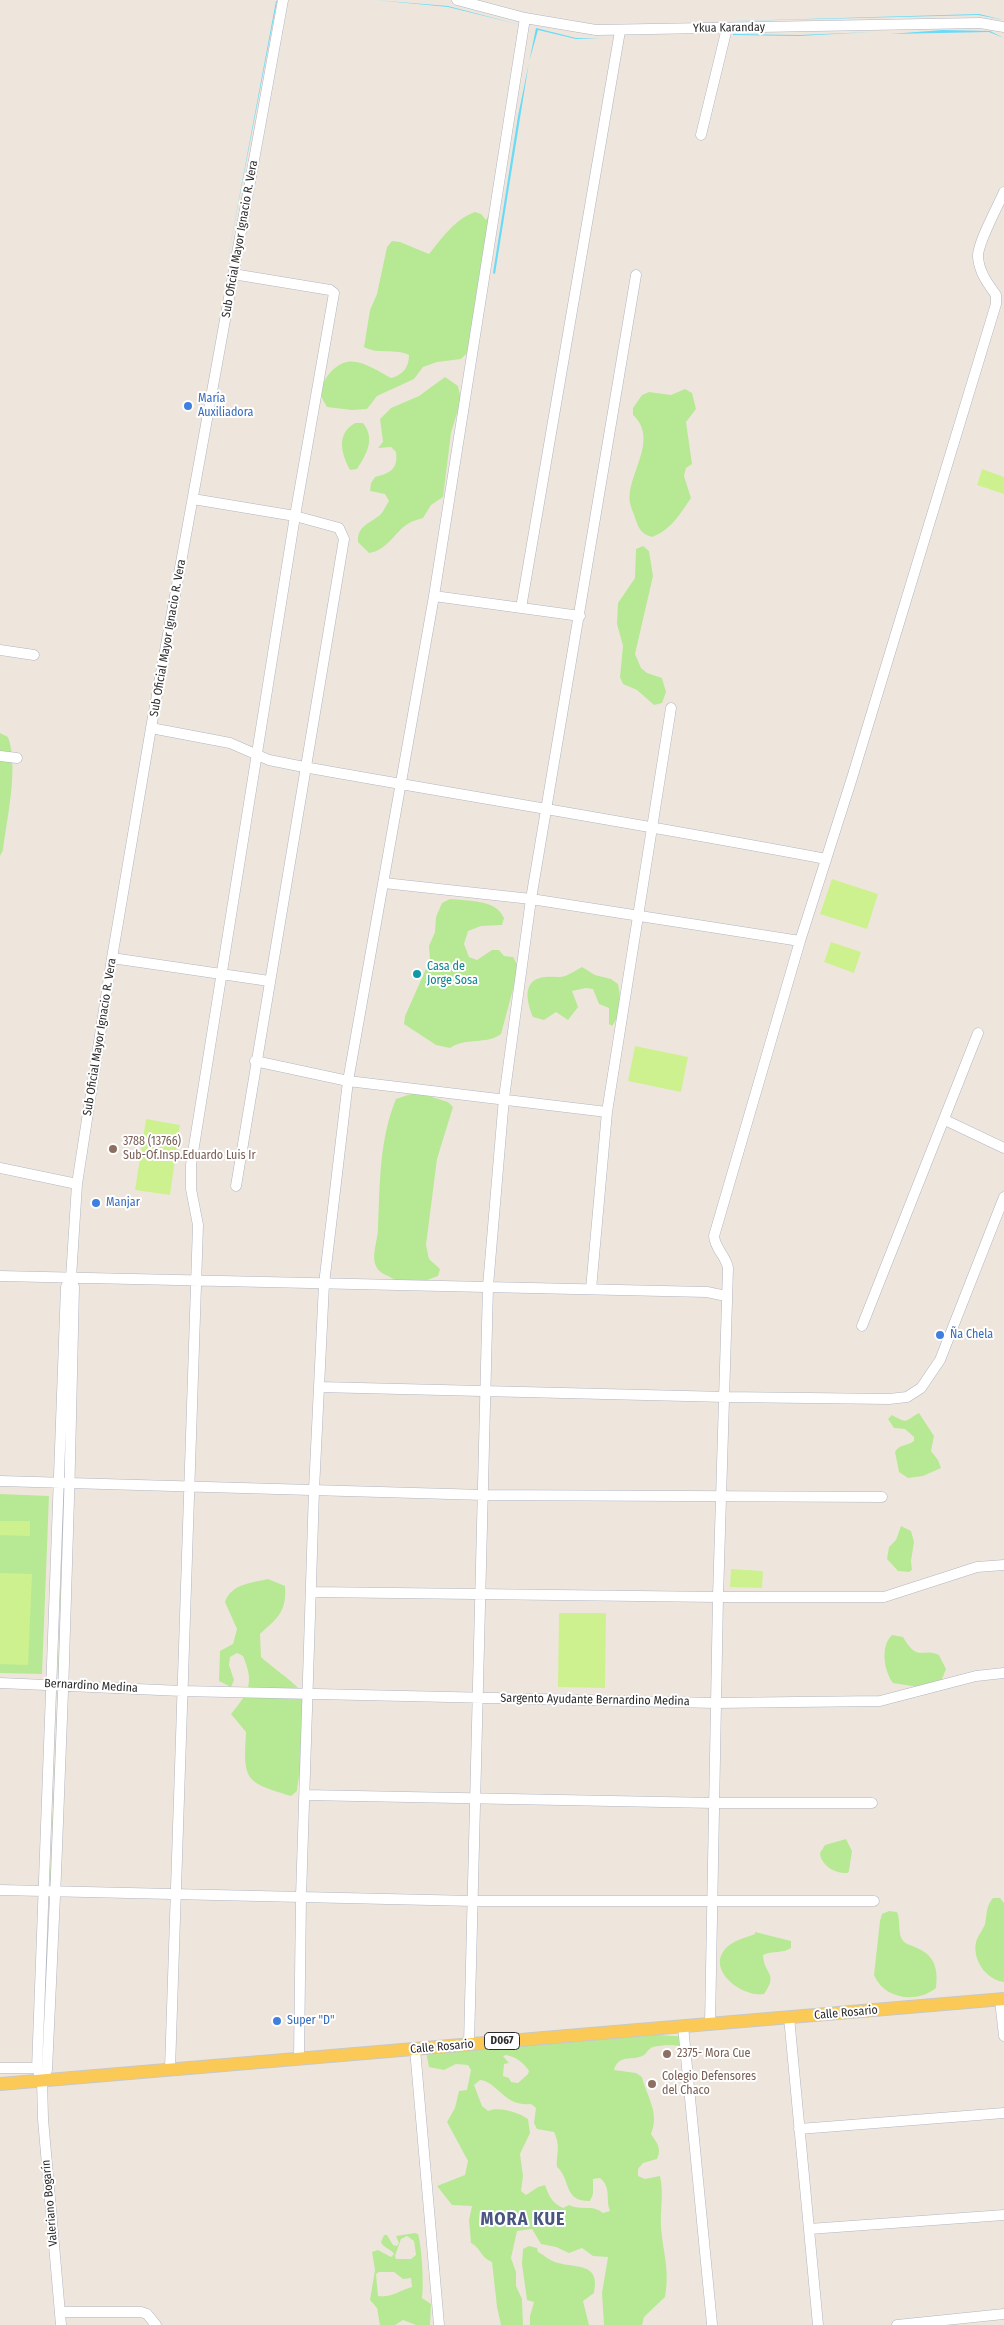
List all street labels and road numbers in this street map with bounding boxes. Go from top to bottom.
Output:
street label: Ykua Karanday [693,20,765,36]
street label: Sub Oficial Mayor Ignacio R. Vera [219,159,261,319]
street label: Sub Oficial Mayor Ignacio R. Vera [147,558,189,718]
street label: Sub Oficial Mayor Ignacio R. Vera [80,957,120,1117]
street label: Bernardino Medina [44,1676,138,1696]
street label: Sargento Ayudante Bernardino Medina [500,1691,690,1709]
street label: Calle Rosario [814,2003,878,2023]
road number: D067 [484,2032,520,2050]
street label: Calle Rosario [410,2037,474,2057]
street label: Valeriano Bogarín [39,2159,61,2247]

